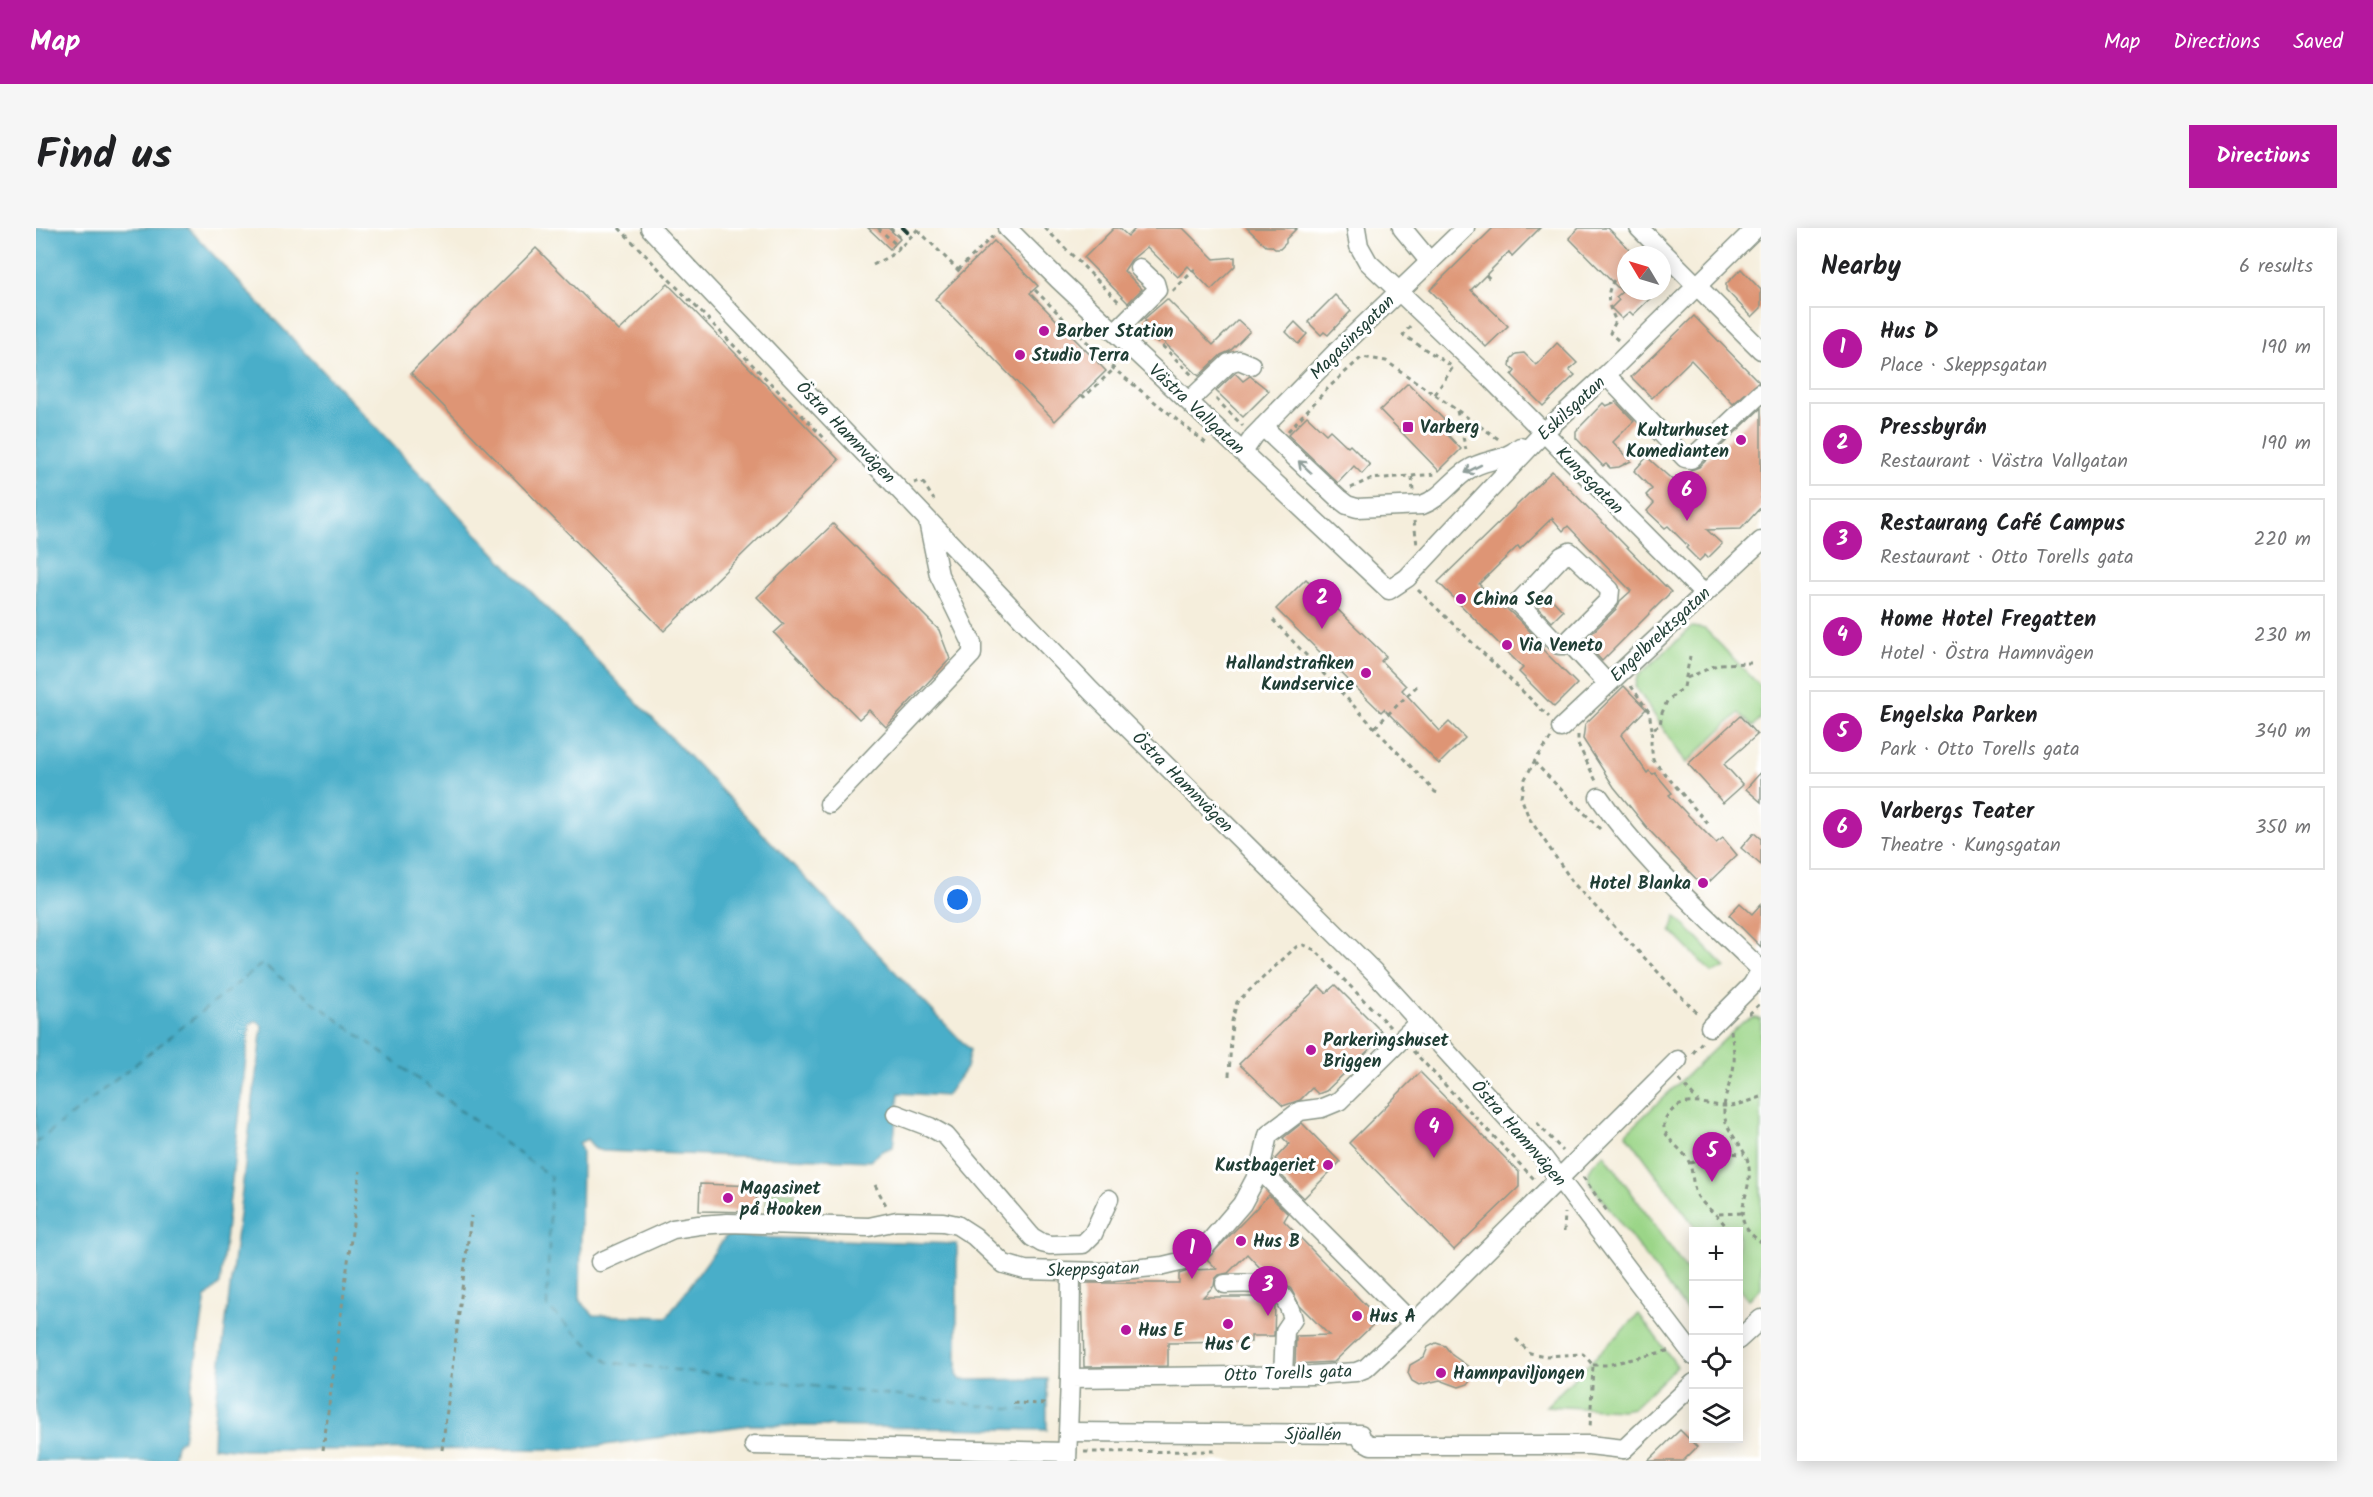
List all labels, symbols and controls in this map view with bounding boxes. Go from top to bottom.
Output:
text: Map [30,20,81,65]
text: Map [2104,26,2140,59]
text: Directions [2173,26,2260,59]
text: Saved [2293,26,2343,59]
text: Find us [36,123,172,190]
button: Directions [2189,125,2337,188]
north arrow [1617,246,1671,300]
text: Nearby [1821,246,1901,288]
text: 6 results [2239,251,2313,283]
street label: Magasinsgatan [1304,289,1403,388]
text: Hus D [1880,315,1938,350]
place label: Barber Station [1056,318,1174,347]
marker: Barber Station [1037,324,1051,338]
text: 1 [1839,332,1846,364]
text: 190 m [2261,332,2311,364]
place label: Studio Terra [1032,342,1129,371]
marker: Studio Terra [1013,348,1027,362]
text: Place · Skeppsgatan [1880,350,2047,382]
street label: Västra Vallgatan [1141,357,1251,463]
street label: Eskilsgatan [1531,370,1613,449]
street label: Östra Hamnvägen [788,375,902,491]
text: Pressbyrån [1880,411,1987,446]
place label: Varberg [1420,414,1479,443]
place label: Kulturhuset Komedianten [1626,417,1730,467]
marker: Varberg [1401,420,1415,434]
text: 2 [1837,428,1848,460]
text: 190 m [2261,428,2311,460]
marker: Kulturhuset Komedianten [1734,433,1748,447]
street label: Kungsgatan [1548,440,1630,522]
text: Restaurant · Västra Vallgatan [1880,446,2128,478]
one-way arrow [1298,460,1313,474]
one-way arrow [1465,463,1482,475]
pin: 6 [1668,472,1706,521]
text: Restaurang Café Campus [1880,507,2125,542]
text: 3 [1837,524,1848,556]
text: 220 m [2254,524,2311,556]
text: Restaurant · Otto Torells gata [1880,542,2134,574]
pin: 2 [1302,580,1342,629]
street label: Engelbrektsgatan [1604,580,1718,690]
place label: China Sea [1473,586,1553,615]
marker: China Sea [1454,592,1468,606]
text: Home Hotel Fregatten [1880,603,2096,638]
text: 4 [1837,620,1848,652]
text: 230 m [2254,620,2311,652]
place label: Via Veneto [1519,632,1603,661]
marker: Via Veneto [1500,638,1514,652]
text: Hotel · Östra Hamnvägen [1880,638,2094,670]
place label: Hallandstrafiken Kundservice [1225,650,1354,700]
marker: Hallandstrafiken Kundservice [1359,666,1373,680]
text: Engelska Parken [1880,699,2037,734]
text: 5 [1837,716,1848,748]
text: 340 m [2255,716,2311,748]
street label: Östra Hamnvägen [1124,725,1240,841]
text: Park · Otto Torells gata [1880,734,2080,766]
text: Varbergs Teater [1880,795,2034,830]
text: 6 [1837,812,1848,844]
text: 350 m [2255,812,2311,844]
text: Theatre · Kungsgatan [1880,830,2061,862]
place label: Hotel Blanka [1589,870,1691,899]
marker: Hotel Blanka [1696,876,1710,890]
your location [943,885,972,914]
place label: Parkeringshuset Briggen [1323,1027,1450,1077]
marker: Parkeringshuset Briggen [1304,1043,1318,1057]
street label: Östra Hamnvägen [1463,1074,1573,1194]
pin: 4 [1414,1108,1454,1158]
pin: 5 [1692,1132,1732,1182]
place label: Kustbageriet [1215,1152,1317,1181]
marker: Kustbageriet [1321,1158,1335,1172]
place label: Magasinet på Hooken [739,1175,822,1225]
marker: Magasinet på Hooken [721,1191,735,1205]
map controls [1689,1227,1743,1443]
button: + [1689,1227,1743,1281]
place label: Hus B [1253,1228,1300,1257]
pin: 1 [1172,1230,1212,1279]
marker: Hus B [1234,1234,1248,1248]
street label: Skeppsgatan [1046,1254,1140,1287]
pin: 3 [1248,1266,1288,1316]
button: − [1689,1281,1743,1335]
place label: Hus A [1369,1303,1416,1332]
marker: Hus A [1350,1309,1364,1323]
place label: Hus E [1138,1317,1185,1346]
marker: Hus C [1221,1317,1235,1331]
marker: Hus E [1119,1323,1133,1337]
place label: Hus C [1205,1331,1251,1360]
button: locate [1689,1335,1743,1389]
street label: Otto Torells gata [1223,1358,1353,1391]
place label: Hamnpaviljongen [1453,1360,1585,1389]
marker: Hamnpaviljongen [1434,1366,1448,1380]
button: layers [1689,1389,1743,1443]
street label: Sjöallén [1284,1421,1342,1450]

